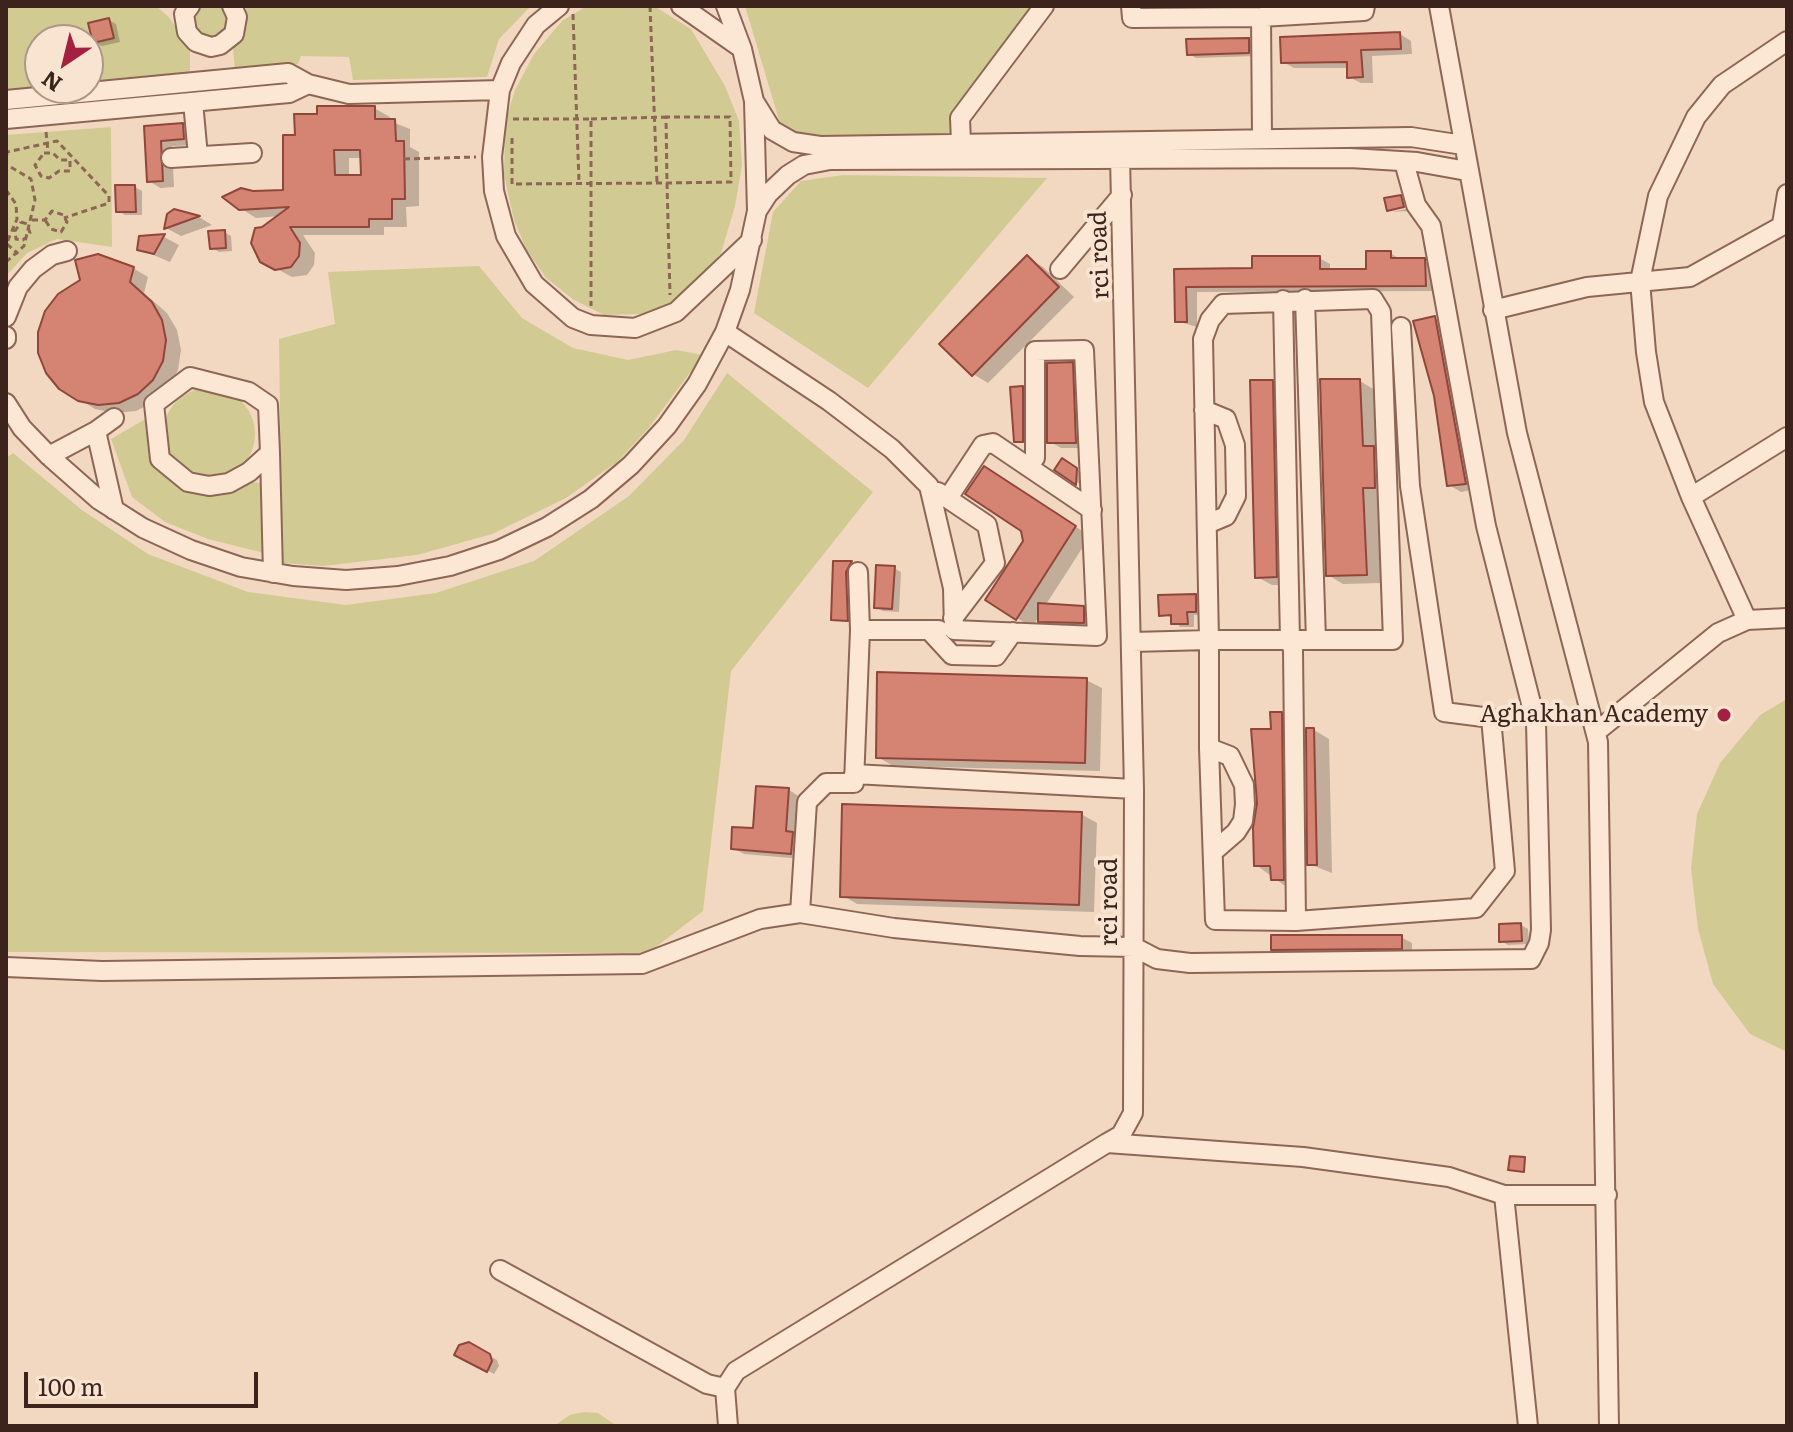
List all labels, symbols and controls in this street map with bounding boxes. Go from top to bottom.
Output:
north arrow [24,24,104,104]
text: N [34,64,68,101]
street label: rci road [1084,210,1116,300]
place label: Aghakhan Academy [1480,701,1708,729]
marker: Aghakhan Academy [1715,706,1733,724]
street label: rci road [1096,858,1124,946]
scale bar [28,1356,262,1406]
text: 100 m [38,1368,104,1403]

